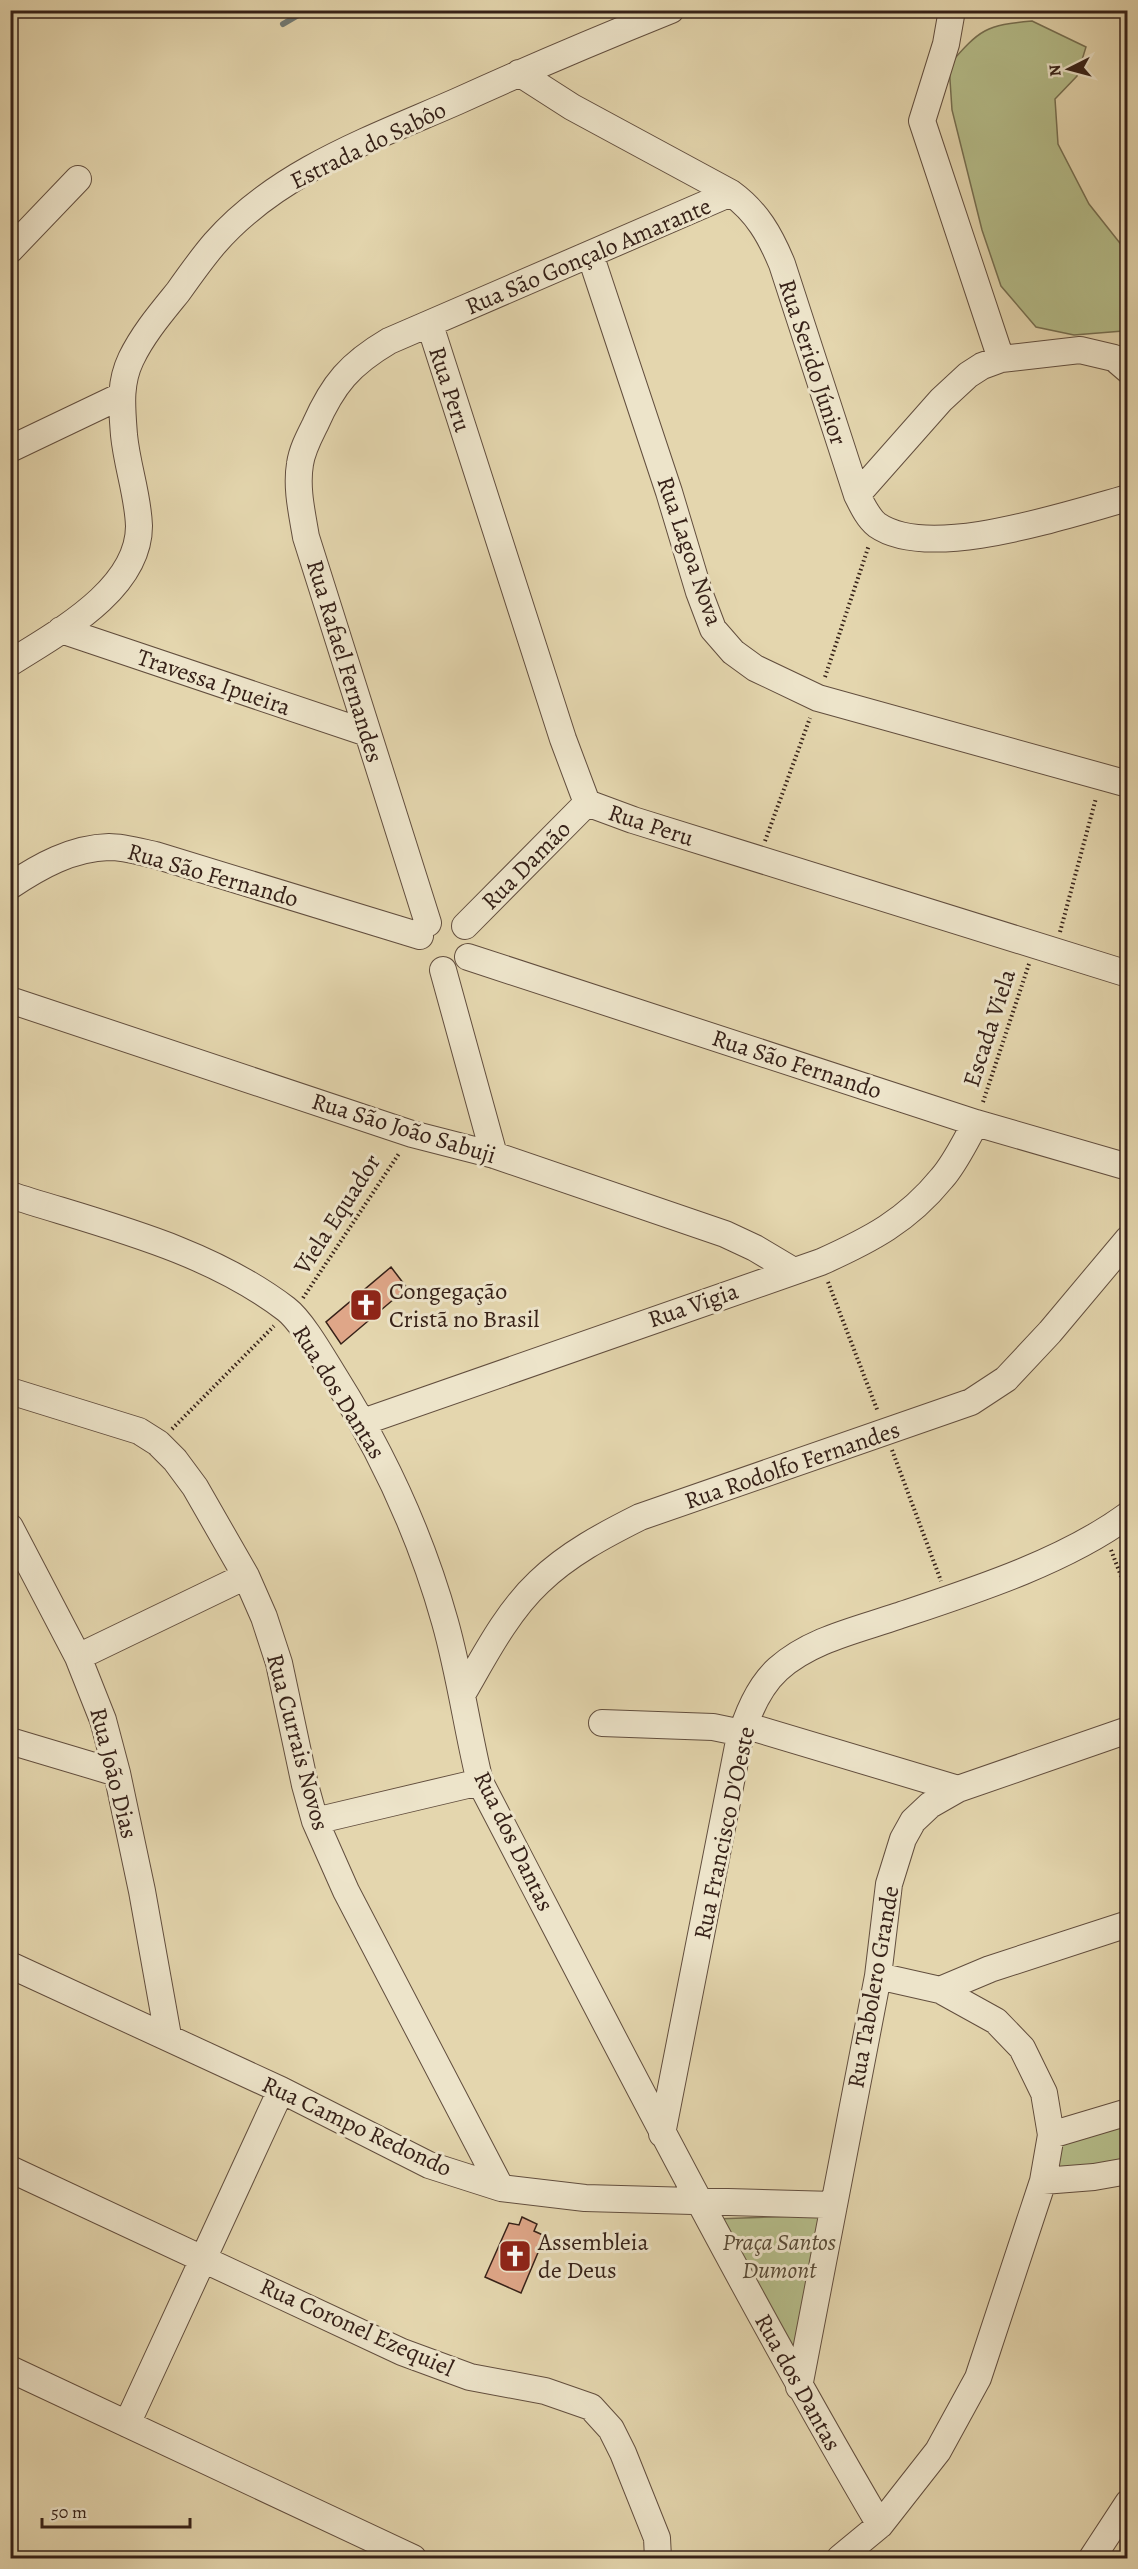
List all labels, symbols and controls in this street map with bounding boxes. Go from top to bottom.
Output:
north arrow [1039,39,1099,99]
text: N [1043,63,1067,77]
street label: Estrada do Sabôo [285,93,451,197]
street label: Rua São Gonçalo Amarante [460,190,716,322]
street label: Rua Serido Júnior [771,275,855,449]
street label: Rua Peru [421,342,479,436]
street label: Rua Lagoa Nova [649,472,731,631]
street label: Rua Rafael Fernandes [299,556,391,766]
street label: Travessa Ipueira [133,641,296,723]
street label: Rua Peru [604,796,698,854]
street label: Rua Damão [474,813,578,917]
street label: Rua São Fernando [124,835,302,915]
street label: Escada Viela [955,964,1023,1091]
street label: Rua São Fernando [708,1022,886,1106]
street label: Rua São João Sabuji [308,1085,500,1171]
street label: Viela Equador [286,1148,388,1281]
street label: Rua Vigia [644,1274,743,1335]
place label: Congegação Cristã no Brasil [389,1275,540,1335]
church icon: Congegação Cristã no Brasil [348,1287,384,1323]
street label: Rua dos Dantas [285,1319,393,1465]
street label: Rua Rodolfo Fernandes [680,1413,904,1517]
street label: Rua Currais Novos [259,1650,337,1834]
street label: Rua João Dias [82,1704,146,1842]
street label: Rua Francisco D'Oeste [686,1723,762,1943]
street label: Rua dos Dantas [466,1766,562,1916]
street label: Rua Tabolero Grande [839,1883,907,2091]
street label: Rua Campo Redondo [257,2068,457,2184]
place label: Assembleia de Deus [537,2226,650,2286]
park label: Praça Santos Dumont [722,2226,836,2286]
church icon: Assembleia de Deus [497,2238,533,2274]
street label: Rua Coronel Ezequiel [255,2270,459,2384]
street label: Rua dos Dantas [747,2308,849,2456]
scale bar [42,2491,190,2529]
text: 50 m [51,2500,87,2524]

